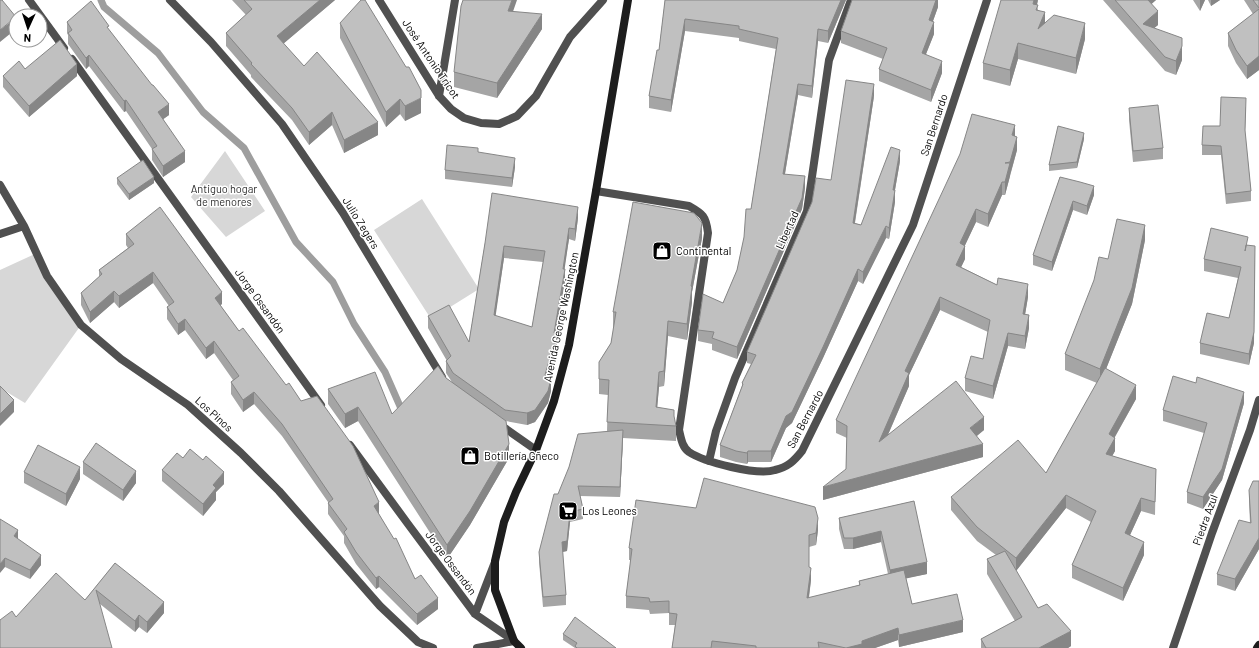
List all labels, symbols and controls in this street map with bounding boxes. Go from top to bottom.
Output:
north arrow [8,8,48,48]
street label: José Antonio Tricot [400,16,463,101]
text: N [23,32,31,45]
street label: San Bernardo [917,92,950,157]
park label: Antiguo hogar de menores [191,182,257,208]
street label: Julio Zegers [340,194,382,251]
street label: Libertad [772,209,801,251]
shop icon: Continental [651,240,673,262]
place label: Continental [676,244,731,257]
street label: Avenida George Washington [540,251,581,383]
street label: Jorge Ossandón [233,266,288,336]
street label: San Bernardo [784,387,825,450]
street label: Los Pinos [193,393,236,434]
shop icon: Botillería Gñeco [459,445,481,467]
place label: Botillería Gñeco [484,449,559,462]
street label: Piedra Azul [1189,493,1220,547]
supermarket icon: Los Leones [557,500,579,522]
place label: Los Leones [582,504,637,517]
street label: Jorge Ossandón [423,528,480,597]

